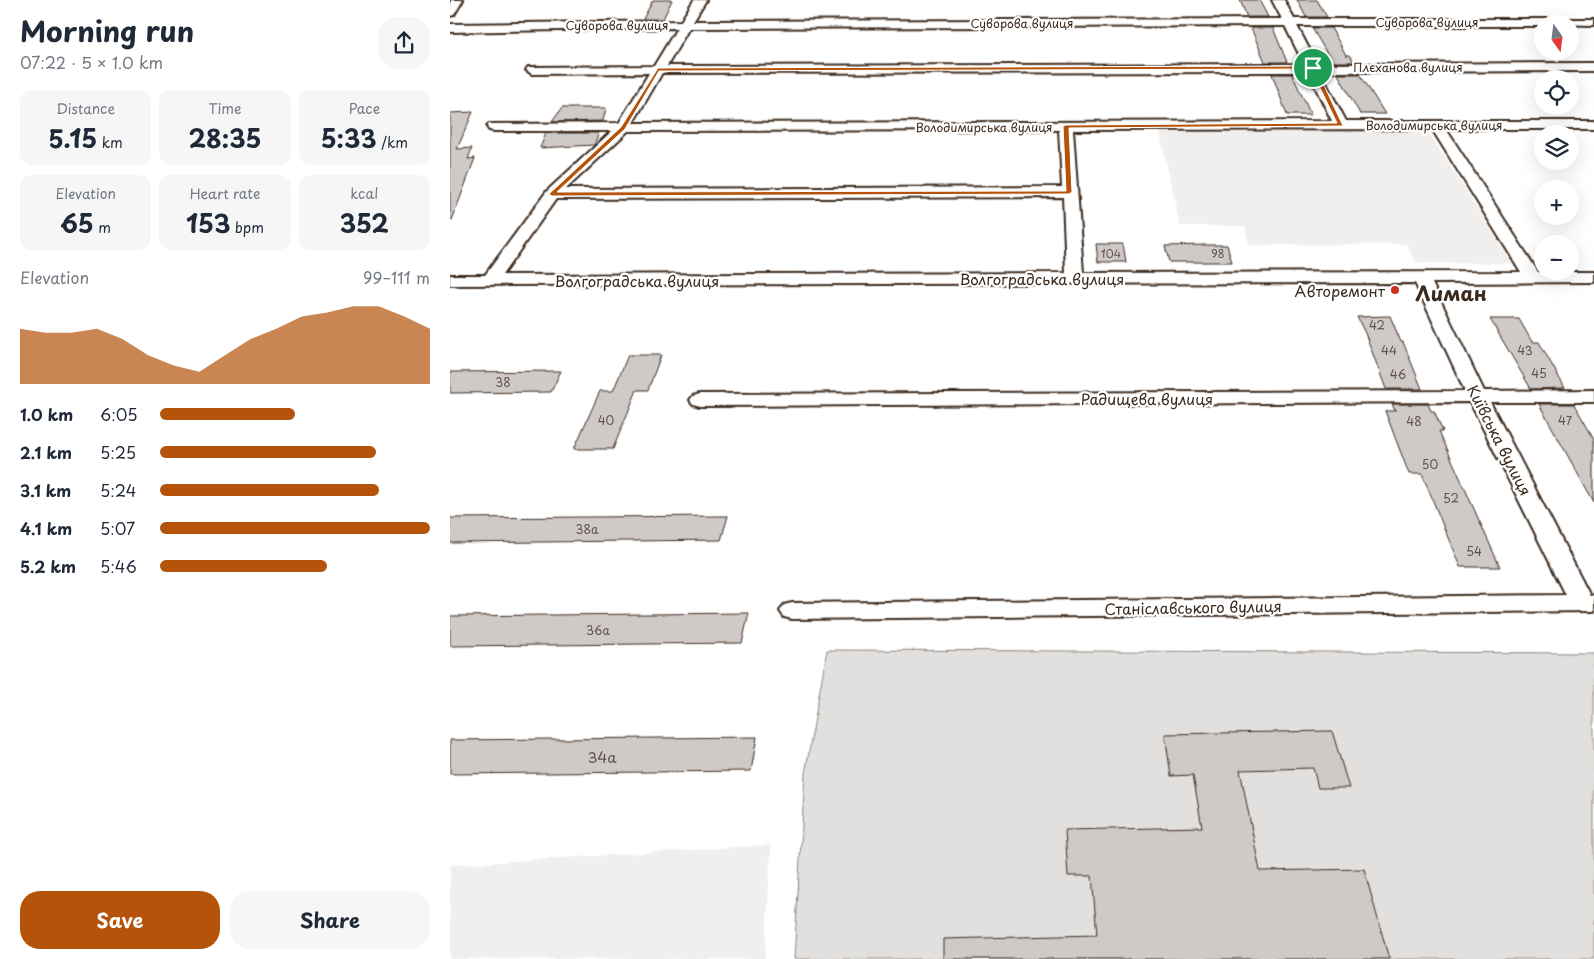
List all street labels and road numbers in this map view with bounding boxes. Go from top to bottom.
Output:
street label: Суворова вулиця [1376,13,1478,31]
street label: Суворова вулиця [971,14,1073,32]
street label: Суворова вулиця [566,16,668,34]
street label: Плєханова вулиця [1353,58,1463,76]
street label: Володимирська вулиця [1365,116,1503,134]
street label: Володимирська вулиця [915,118,1053,136]
street label: Волгоградська вулиця [960,267,1124,290]
street label: Волгоградська вулиця [555,269,719,292]
street label: Київська вулиця [1462,381,1538,499]
street label: Радищева вулиця [1081,387,1213,410]
street label: Станіславського вулиця [1104,594,1282,620]

